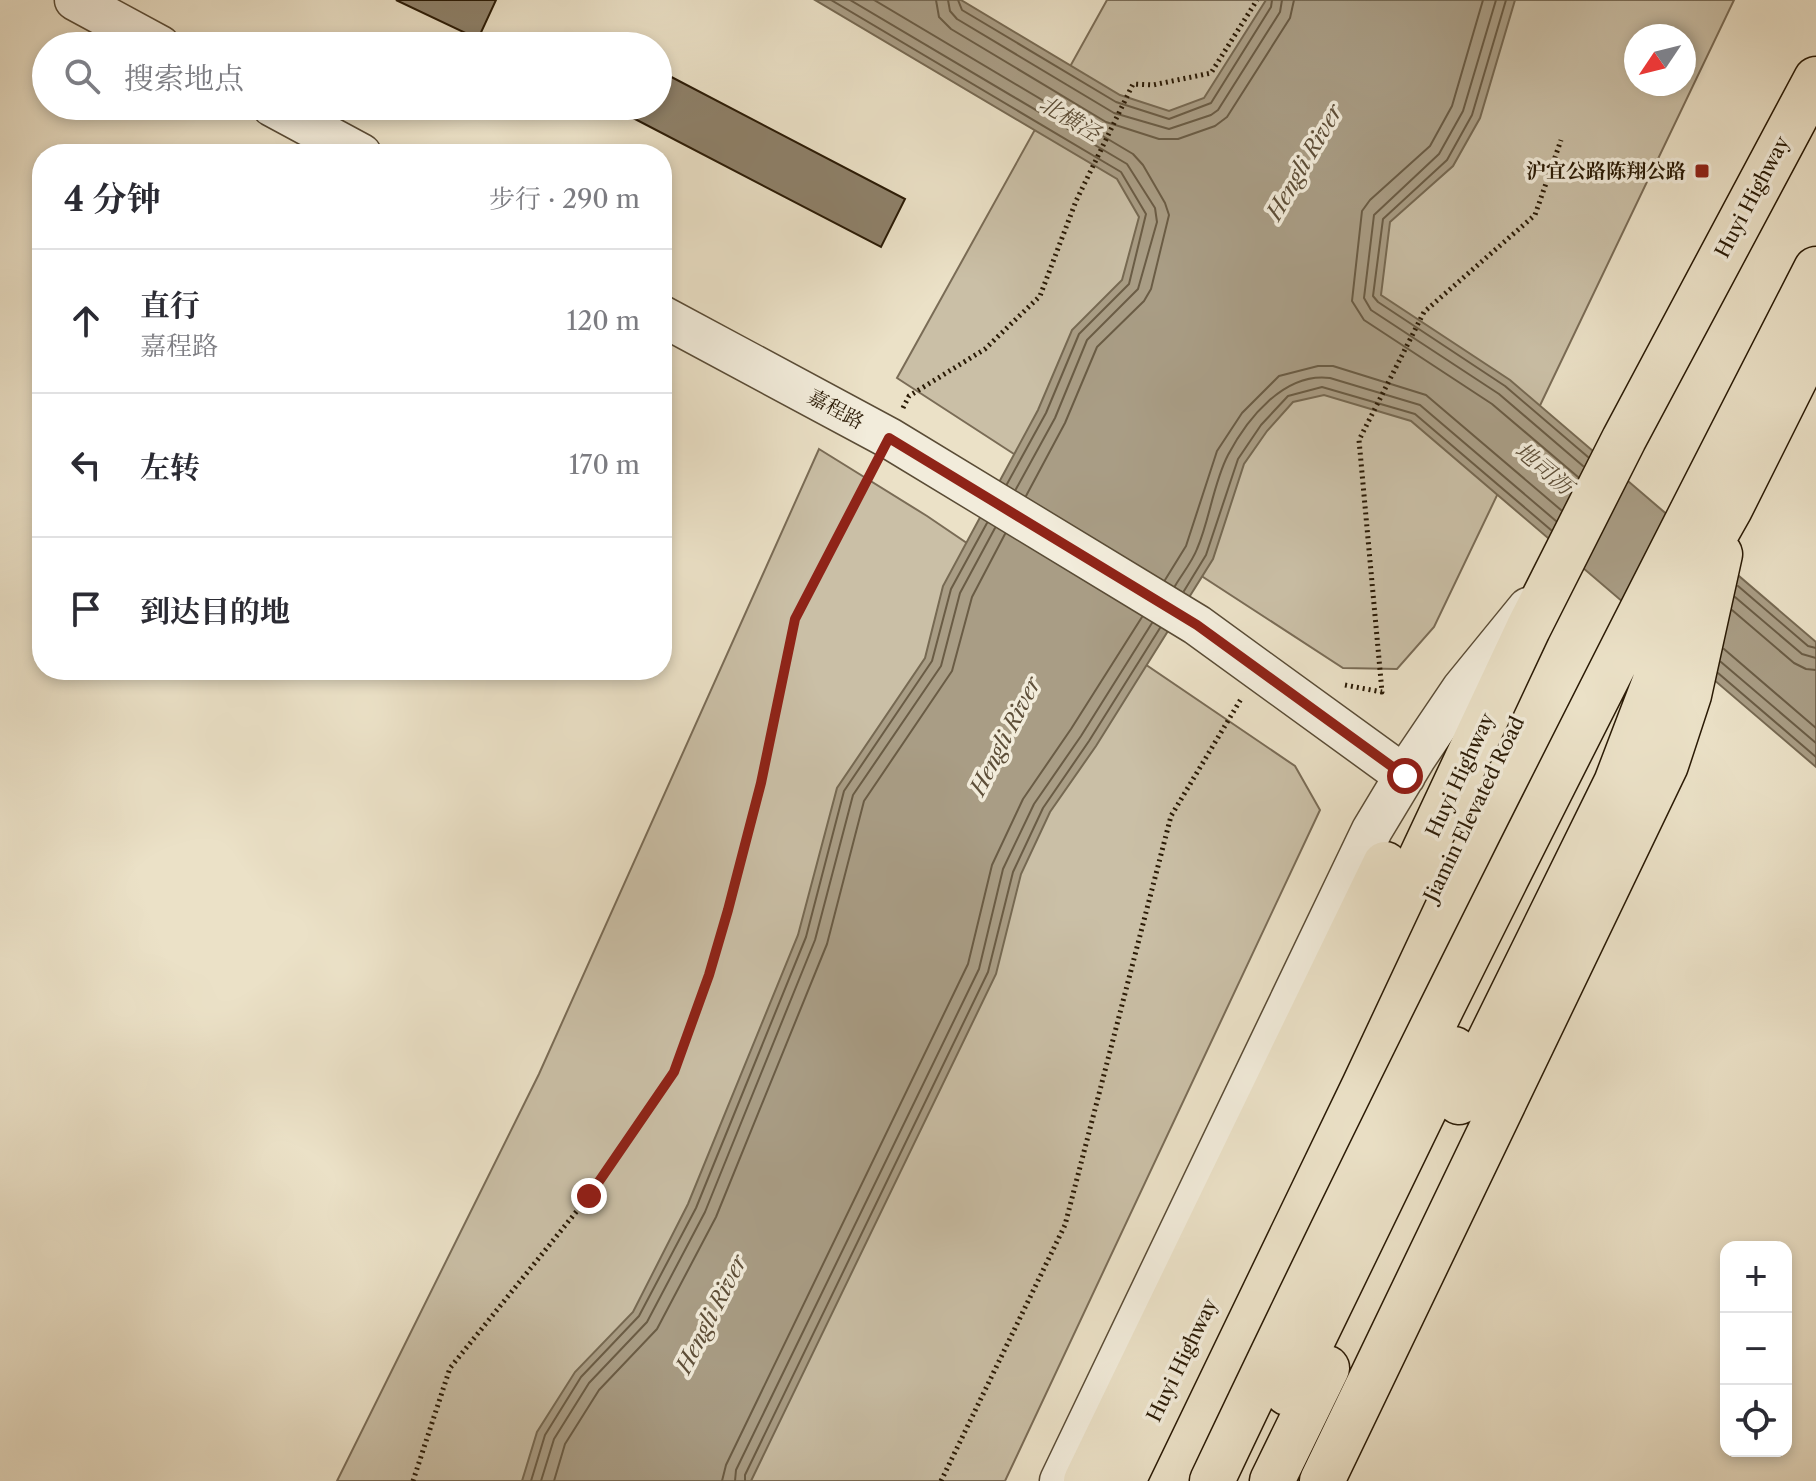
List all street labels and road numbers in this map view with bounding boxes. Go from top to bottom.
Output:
street label: Huyi Highway [1710,131,1795,262]
street label: 嘉程路 [804,384,868,434]
street label: Huyi Highway [1421,708,1500,841]
street label: Jiamin Elevated Road [1417,713,1529,908]
street label: Huyi Highway [1142,1294,1223,1426]

